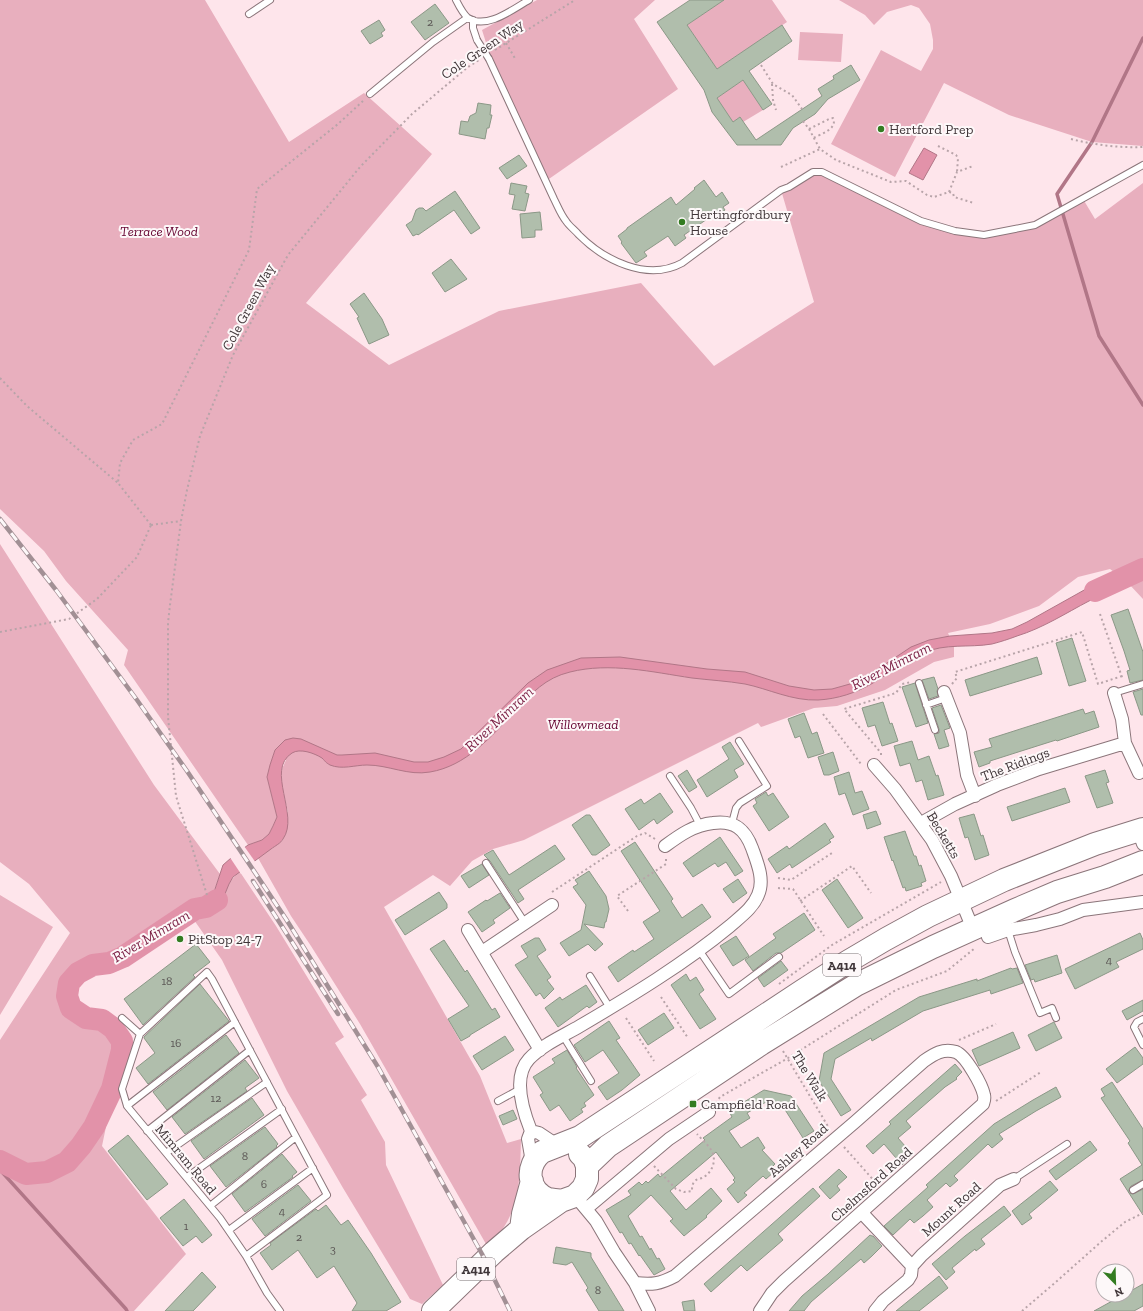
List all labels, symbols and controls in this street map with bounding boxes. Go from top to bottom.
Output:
house number: 2 [427,15,433,29]
street label: Cole Green Way [438,15,527,83]
place label: Hertford Prep [889,121,974,138]
marker: Hertford Prep [876,124,886,134]
place label: Hertingfordbury House [690,206,792,239]
marker: Hertingfordbury House [677,217,687,227]
park label: Terrace Wood [120,223,198,240]
street label: Cole Green Way [219,260,279,353]
water label: River Mimram [848,638,934,694]
water label: River Mimram [461,683,537,755]
park label: Willowmead [548,716,618,733]
street label: The Ridings [978,744,1052,785]
street label: Becketts [923,809,964,862]
water label: River Mimram [109,906,193,966]
place label: PitStop 24-7 [188,931,262,948]
marker: PitStop 24-7 [175,934,185,944]
house number: 4 [1106,953,1113,967]
road number: A414 [823,954,861,976]
house number: 18 [161,974,173,988]
house number: 16 [171,1036,182,1050]
street label: The Walk [788,1048,832,1105]
house number: 12 [211,1091,221,1105]
place label: Campfield Road [701,1096,796,1113]
marker: Campfield Road [688,1099,698,1109]
street label: Ashley Road [765,1120,832,1181]
street label: Mimram Road [151,1121,220,1198]
street label: Chelmsford Road [827,1143,916,1225]
house number: 8 [242,1149,248,1163]
house number: 6 [261,1177,267,1191]
street label: Mount Road [918,1178,985,1240]
house number: 4 [279,1204,286,1218]
house number: 1 [184,1219,189,1233]
house number: 2 [296,1230,302,1244]
house number: 3 [330,1242,336,1256]
road number: A414 [457,1258,495,1280]
north arrow [1095,1263,1135,1303]
house number: 8 [595,1283,601,1297]
text: N [1112,1284,1125,1300]

